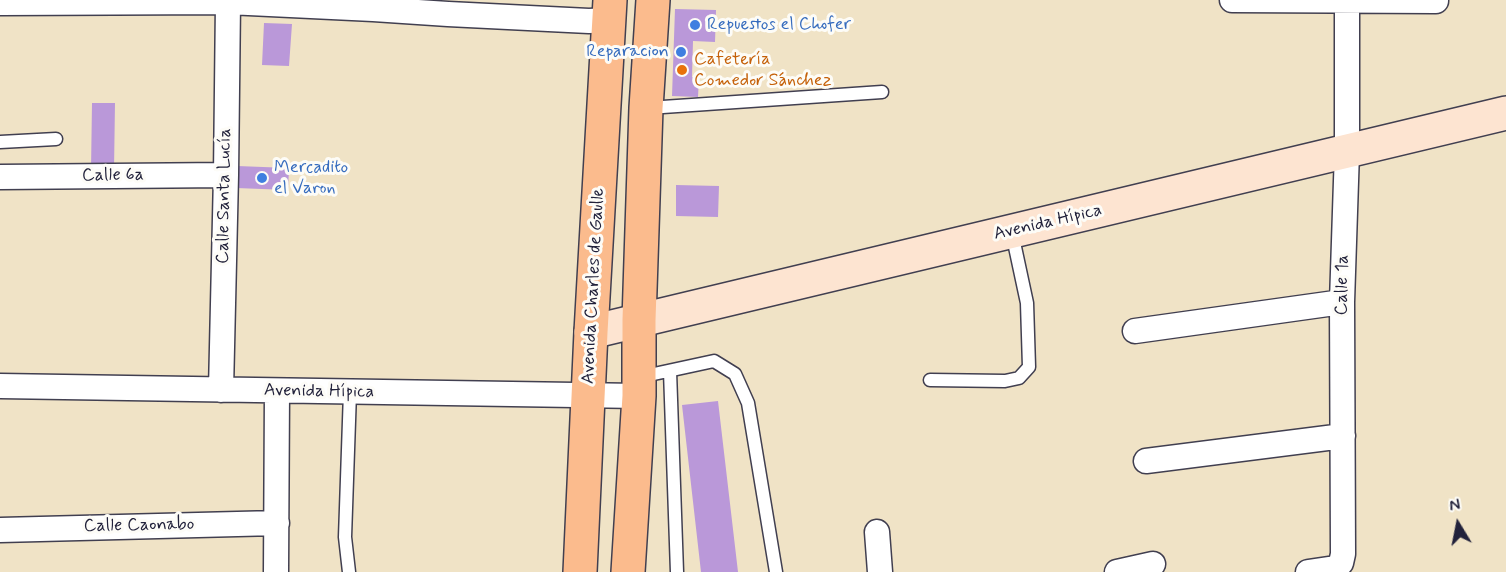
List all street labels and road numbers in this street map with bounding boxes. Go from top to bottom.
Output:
street label: Calle Santa Lucía [213,128,237,264]
street label: Calle 6a [82,165,144,187]
street label: Avenida Charles de Gaulle [578,187,610,385]
street label: Avenida Hípica [992,200,1104,246]
street label: Calle 1a [1332,254,1354,316]
street label: Avenida Hípica [264,380,374,404]
street label: Calle Caonabo [83,514,195,538]

